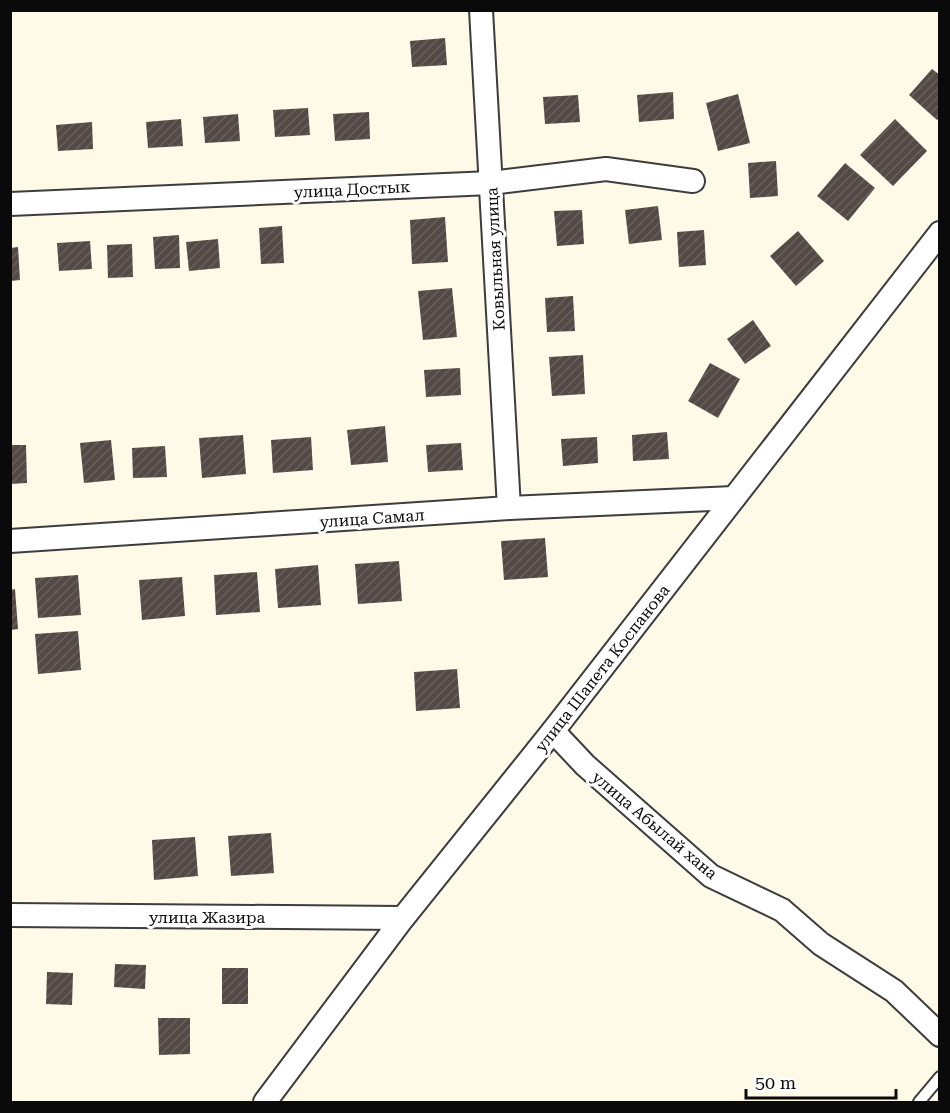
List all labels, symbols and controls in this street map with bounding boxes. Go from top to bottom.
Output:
street label: улица Достык [293,177,411,202]
street label: Ковыльная улица [482,187,509,331]
street label: улица Самал [319,505,425,532]
street label: улица Шапета Коспанова [531,581,674,756]
street label: улица Абылай хана [588,767,721,883]
street label: улица Жазира [149,908,265,927]
scale bar [746,1062,896,1100]
text: 50 m [755,1072,796,1093]

